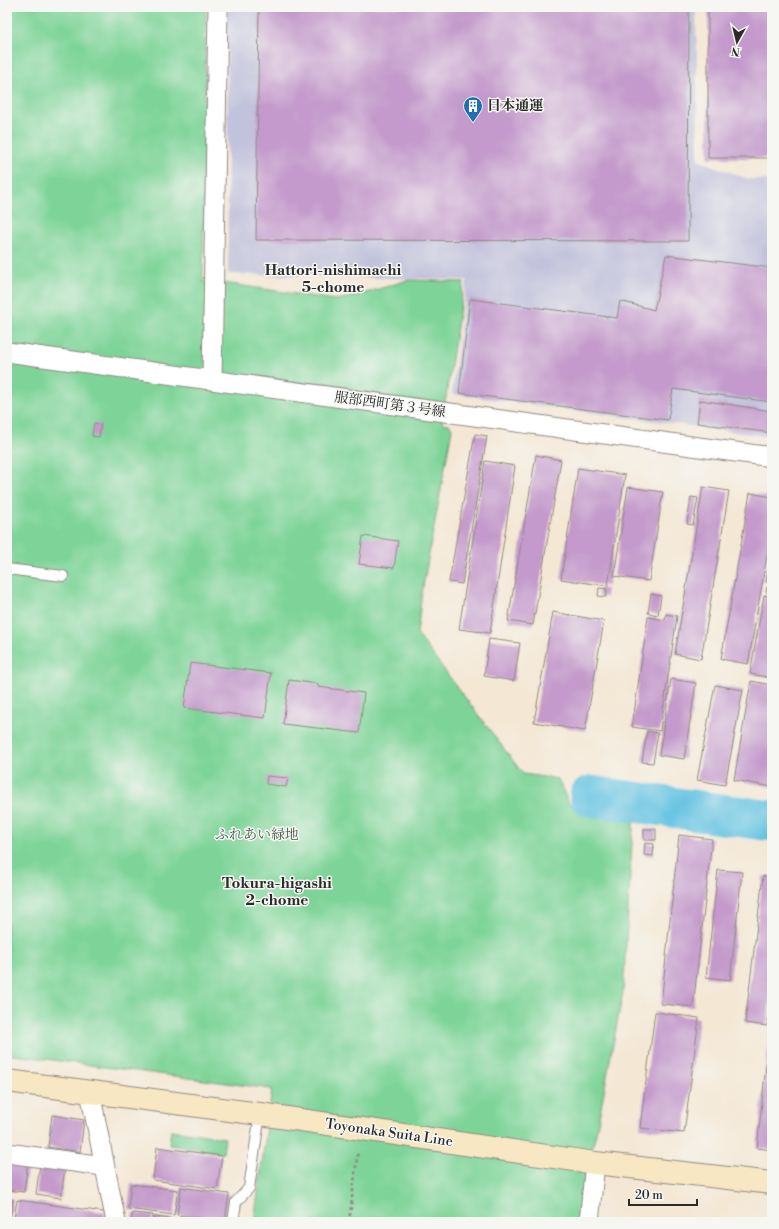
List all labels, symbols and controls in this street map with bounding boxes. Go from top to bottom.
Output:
north arrow [717,22,757,62]
text: N [730,43,741,58]
building icon: 日本通運 [462,95,484,123]
place label: 日本通運 [487,97,543,115]
district label: Hattori-nishimachi 5-chome [265,261,402,297]
street label: 服部西町第３号線 [333,388,447,422]
park label: ふれあい緑地 [215,826,299,844]
district label: Tokura-higashi 2-chome [222,874,332,910]
street label: Toyonaka Suita Line [324,1115,454,1151]
scale bar [629,1181,697,1207]
text: 20 m [635,1188,663,1203]

